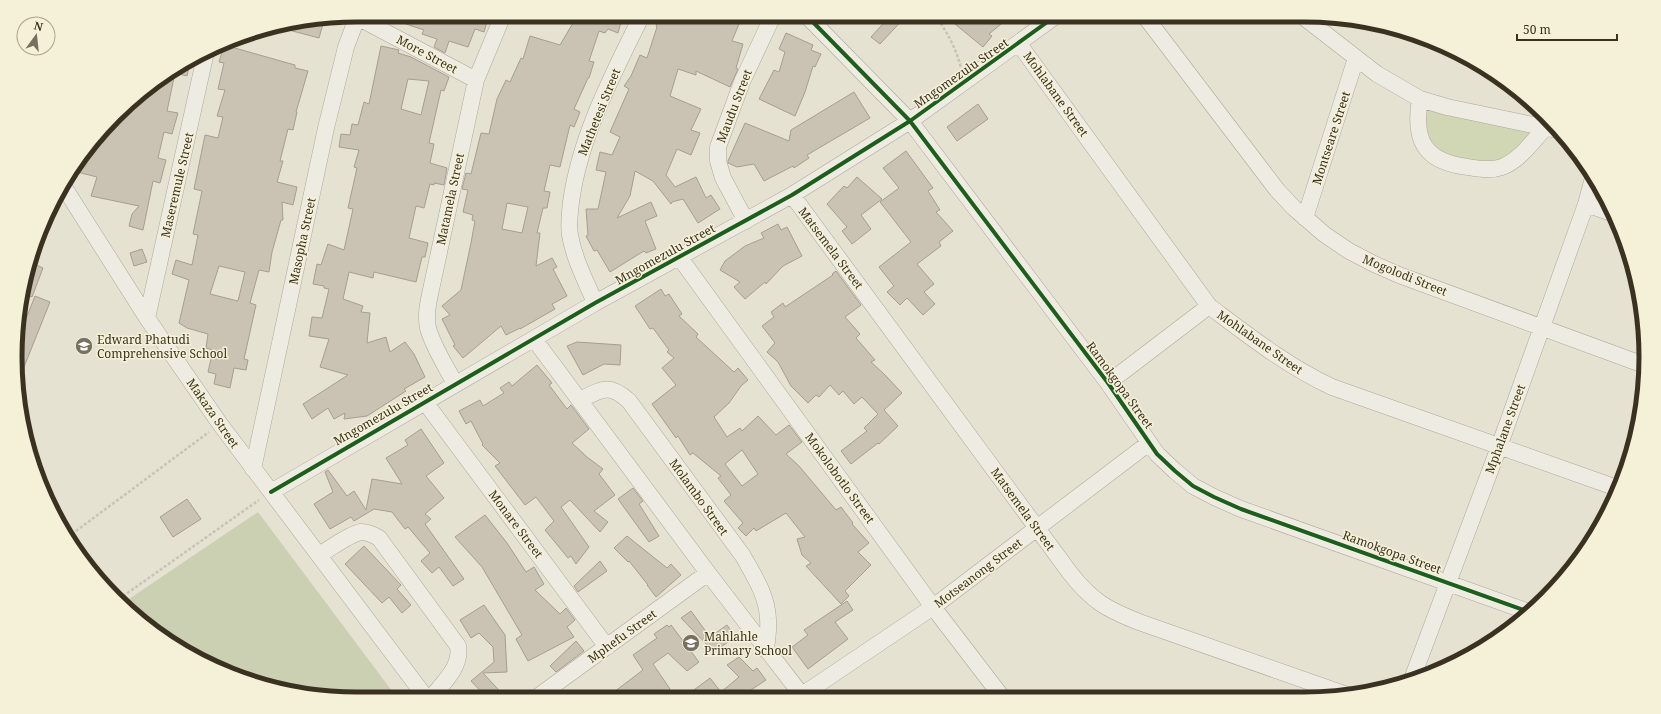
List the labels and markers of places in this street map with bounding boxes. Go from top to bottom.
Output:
place label: Edward Phatudi Comprehensive School [97,331,227,362]
school or university icon: Edward Phatudi Comprehensive School [74,336,94,356]
place label: Mahlahle Primary School [704,628,792,659]
school or university icon: Mahlahle Primary School [681,633,701,653]

